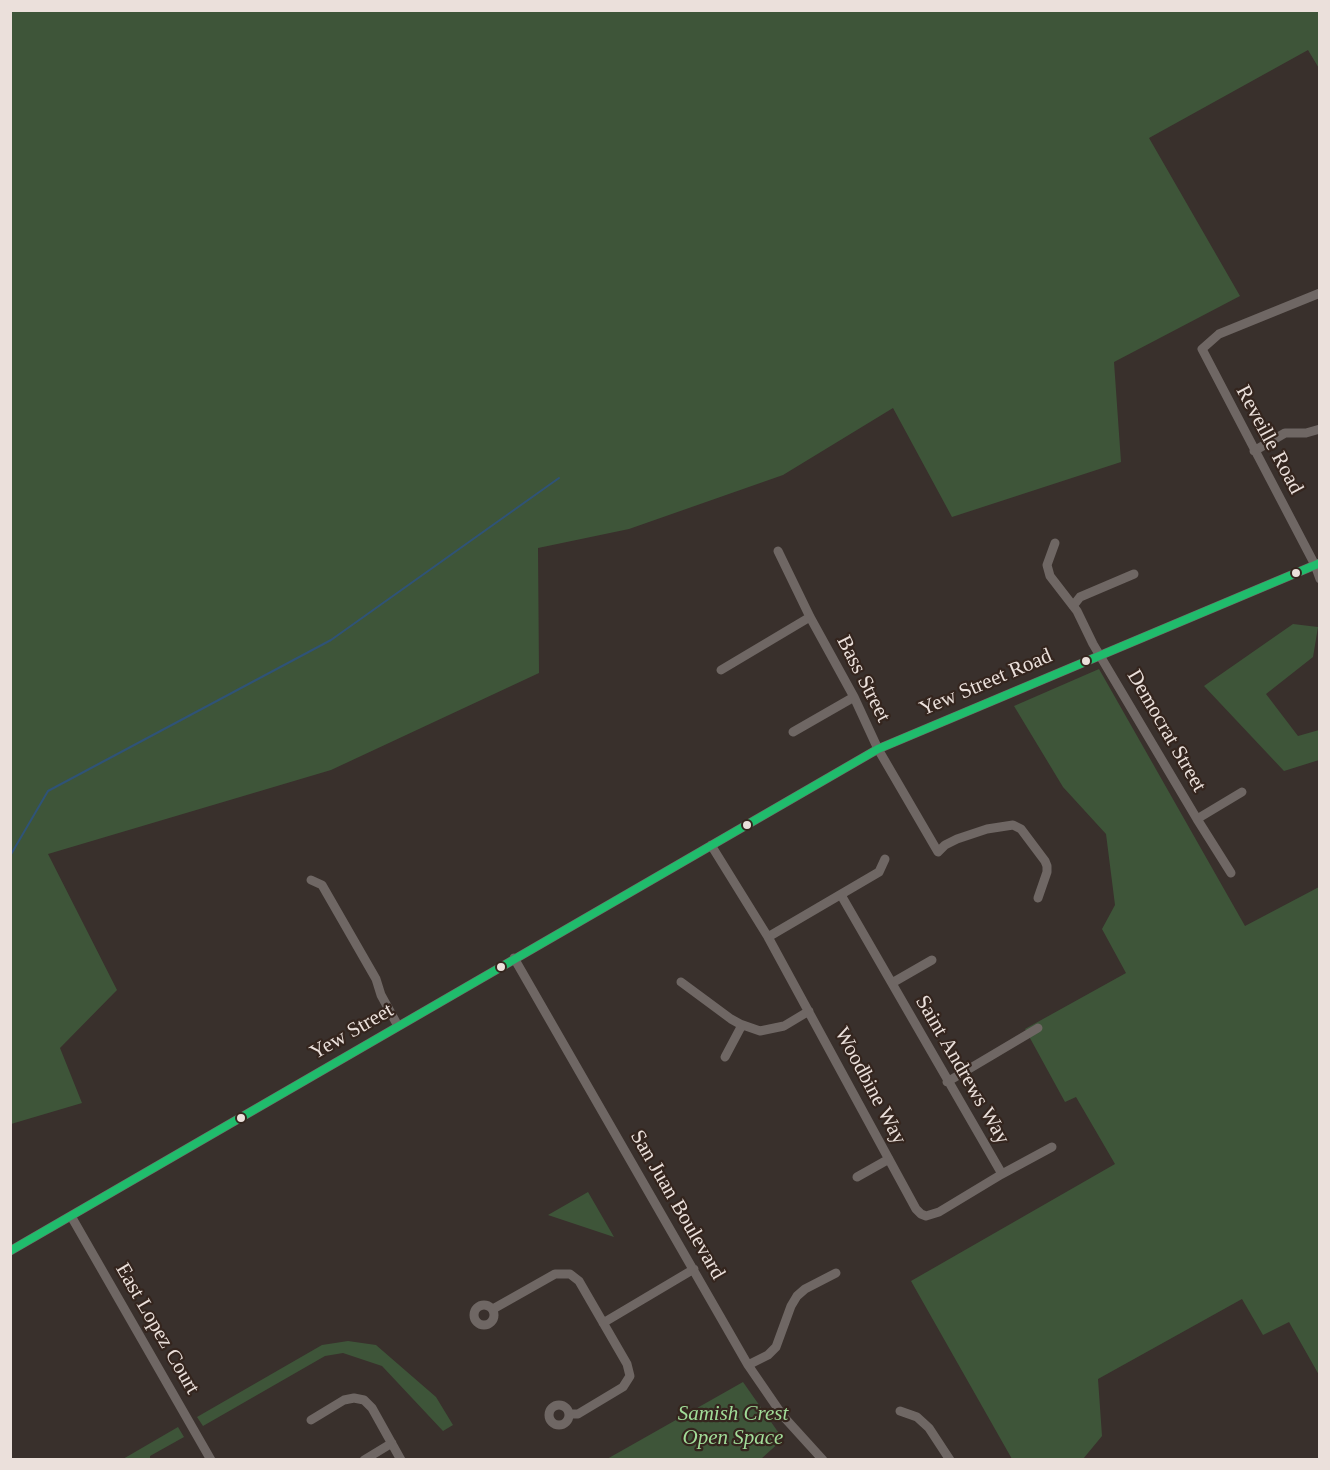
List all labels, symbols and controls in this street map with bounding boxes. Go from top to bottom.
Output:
street label: Reveille Road [1230,381,1308,499]
unlabelled marker [1290,567,1302,579]
street label: Bass Street [830,631,896,727]
street label: Yew Street Road [916,644,1056,722]
unlabelled marker [1080,655,1092,667]
street label: Democrat Street [1121,665,1211,797]
unlabelled marker [741,819,753,831]
unlabelled marker [495,961,507,973]
street label: Saint Andrews Way [909,991,1015,1149]
street label: Yew Street [306,998,398,1066]
street label: Woodbine Way [829,1023,911,1149]
unlabelled marker [235,1112,247,1124]
street label: San Juan Boulevard [624,1126,730,1284]
street label: East Lopez Court [109,1259,205,1399]
park label: Samish Crest Open Space [678,1401,788,1451]

